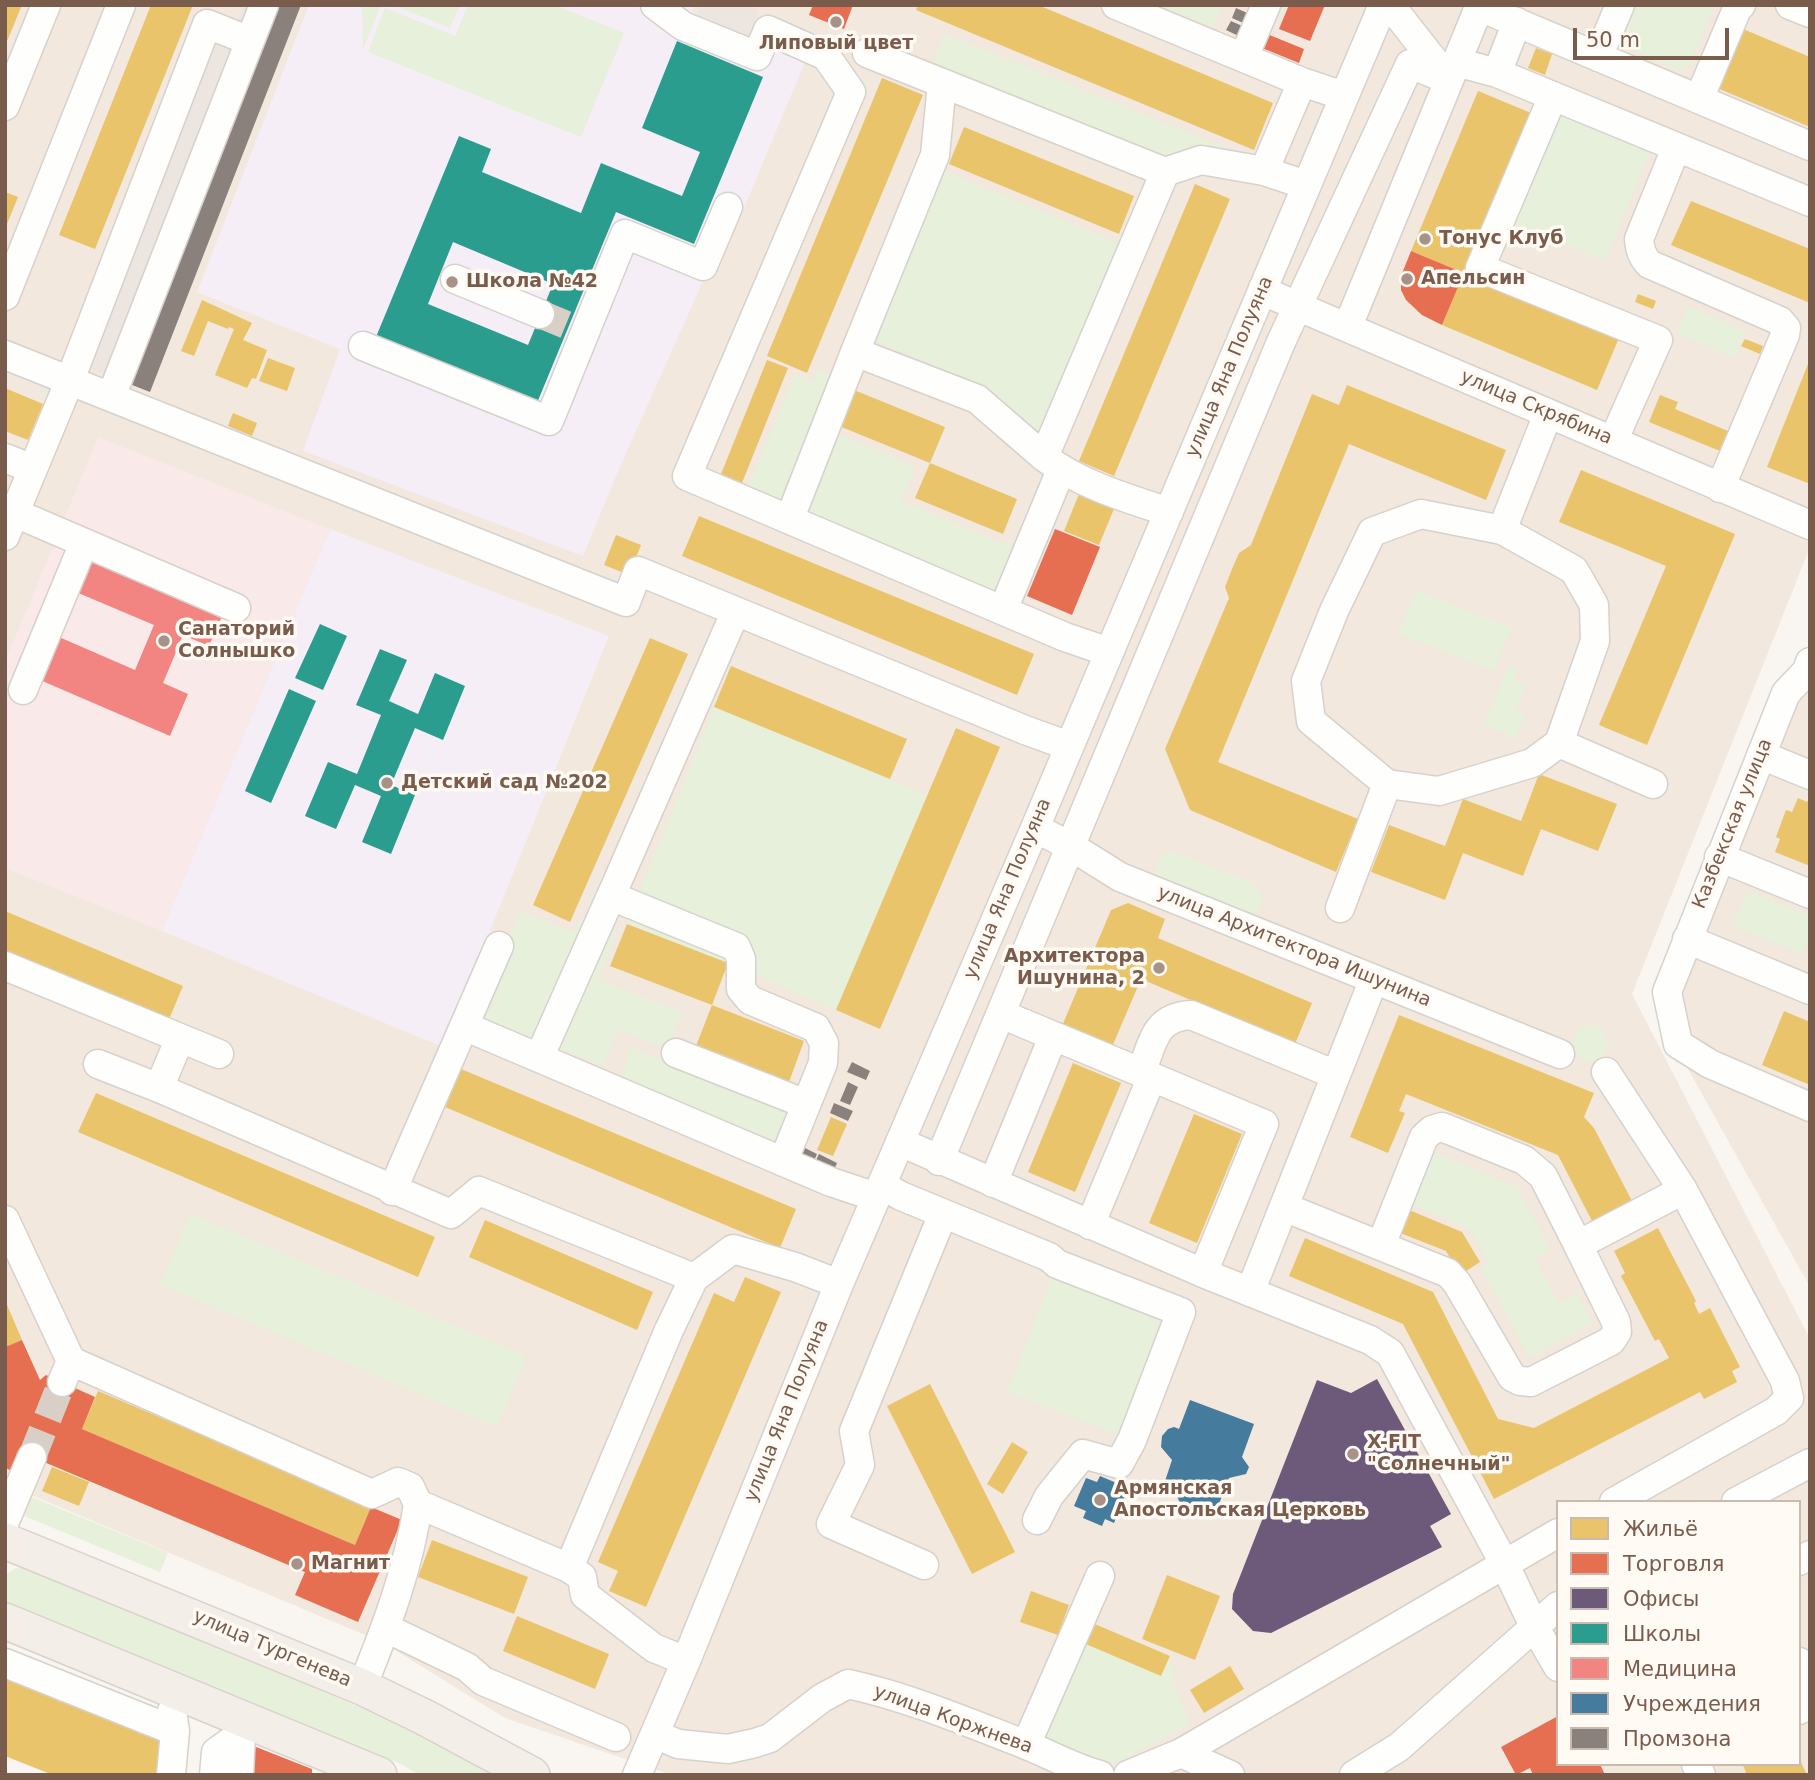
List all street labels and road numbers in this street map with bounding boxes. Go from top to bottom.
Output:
street label: улица Яна Полуяна [1182,273,1278,461]
street label: улица Скрябина [1457,366,1615,450]
street label: Казбекская улица [1688,736,1778,912]
street label: улица Яна Полуяна [960,795,1056,983]
street label: улица Архитектора Ишунина [1154,881,1434,1013]
street label: улица Яна Полуяна [740,1317,834,1505]
street label: улица Тургенева [189,1605,355,1693]
street label: улица Коржнева [870,1681,1036,1759]

